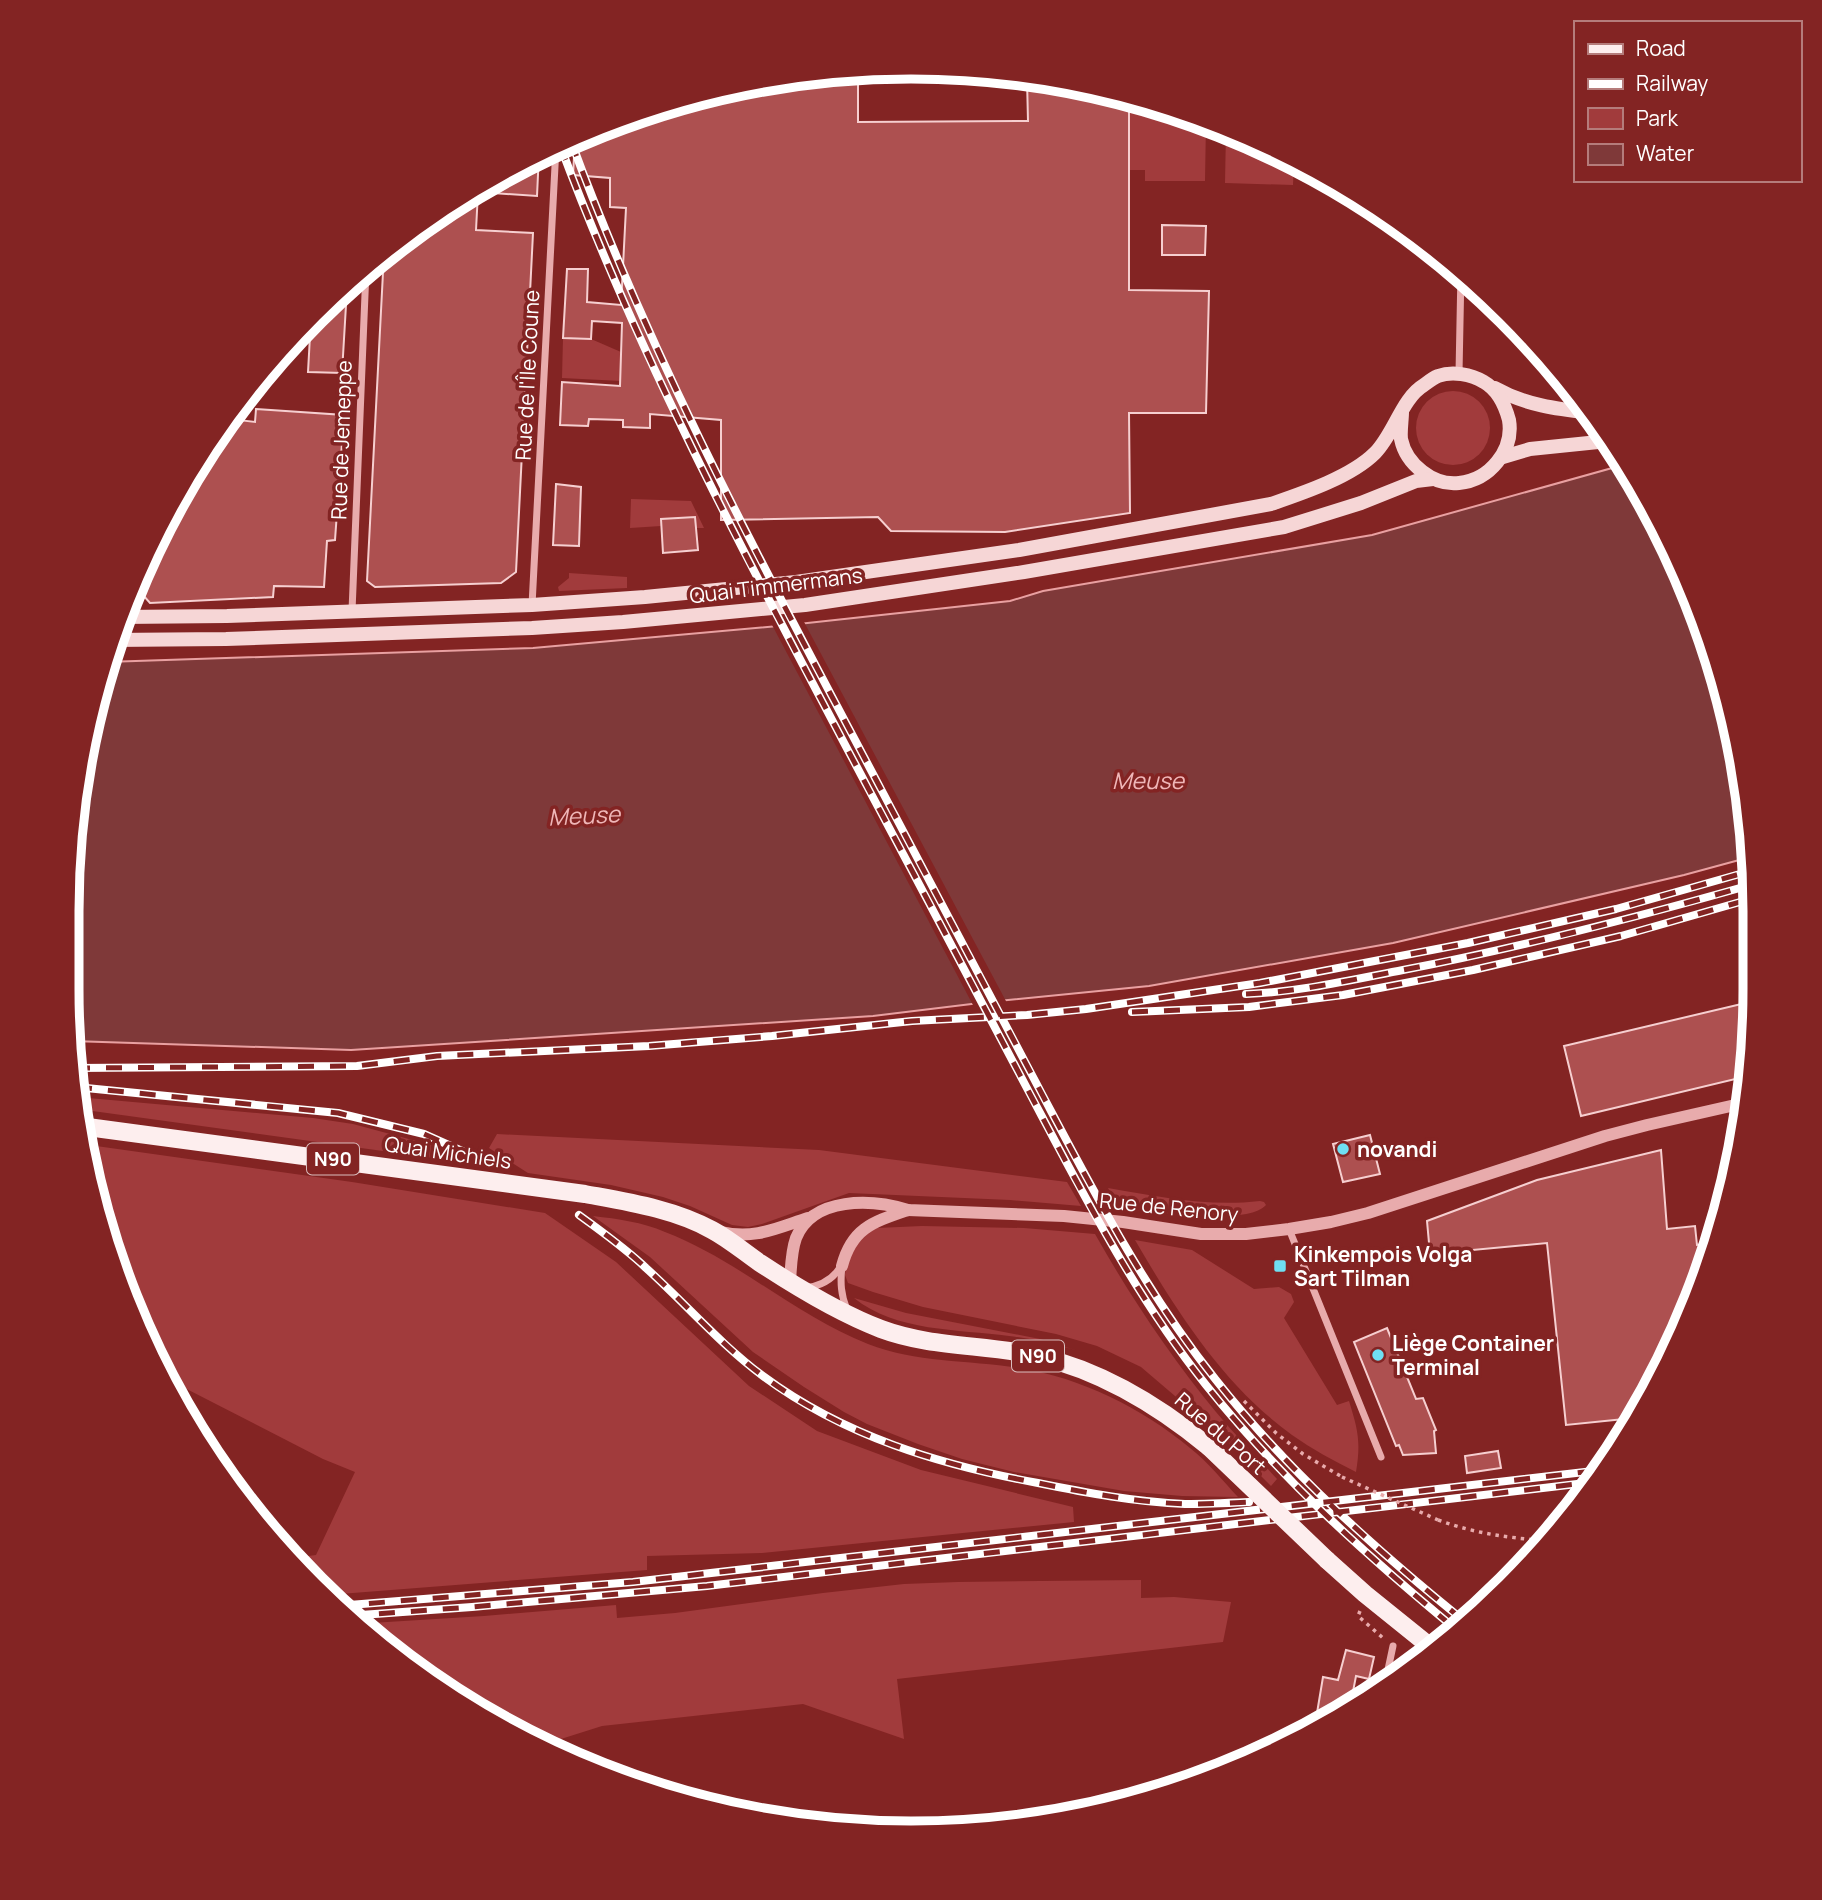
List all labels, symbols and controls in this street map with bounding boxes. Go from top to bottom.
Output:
legend [1574,21,1801,182]
text: Road [1636,34,1686,62]
text: Railway [1636,69,1708,97]
text: Park [1636,104,1678,132]
text: Water [1636,139,1695,167]
street label: Rue de l'Île Coune [509,289,545,461]
street label: Rue de Jemeppe [324,360,358,520]
street label: Quai Timmermans [688,560,864,610]
water label: Meuse [1112,764,1186,796]
water label: Meuse [547,797,622,833]
street label: Quai Michiels [383,1129,513,1175]
place label: novandi [1357,1135,1437,1163]
marker: novandi [1335,1141,1351,1157]
road number: N90 [307,1144,359,1175]
street label: Rue de Renory [1098,1186,1240,1228]
place label: Kinkempois Volga Sart Tilman [1294,1240,1472,1292]
marker: Kinkempois Volga Sart Tilman [1272,1258,1288,1274]
place label: Liège Container Terminal [1392,1329,1554,1381]
road number: N90 [1012,1340,1064,1372]
marker: Liège Container Terminal [1370,1347,1386,1363]
street label: Rue du Port [1169,1386,1273,1480]

